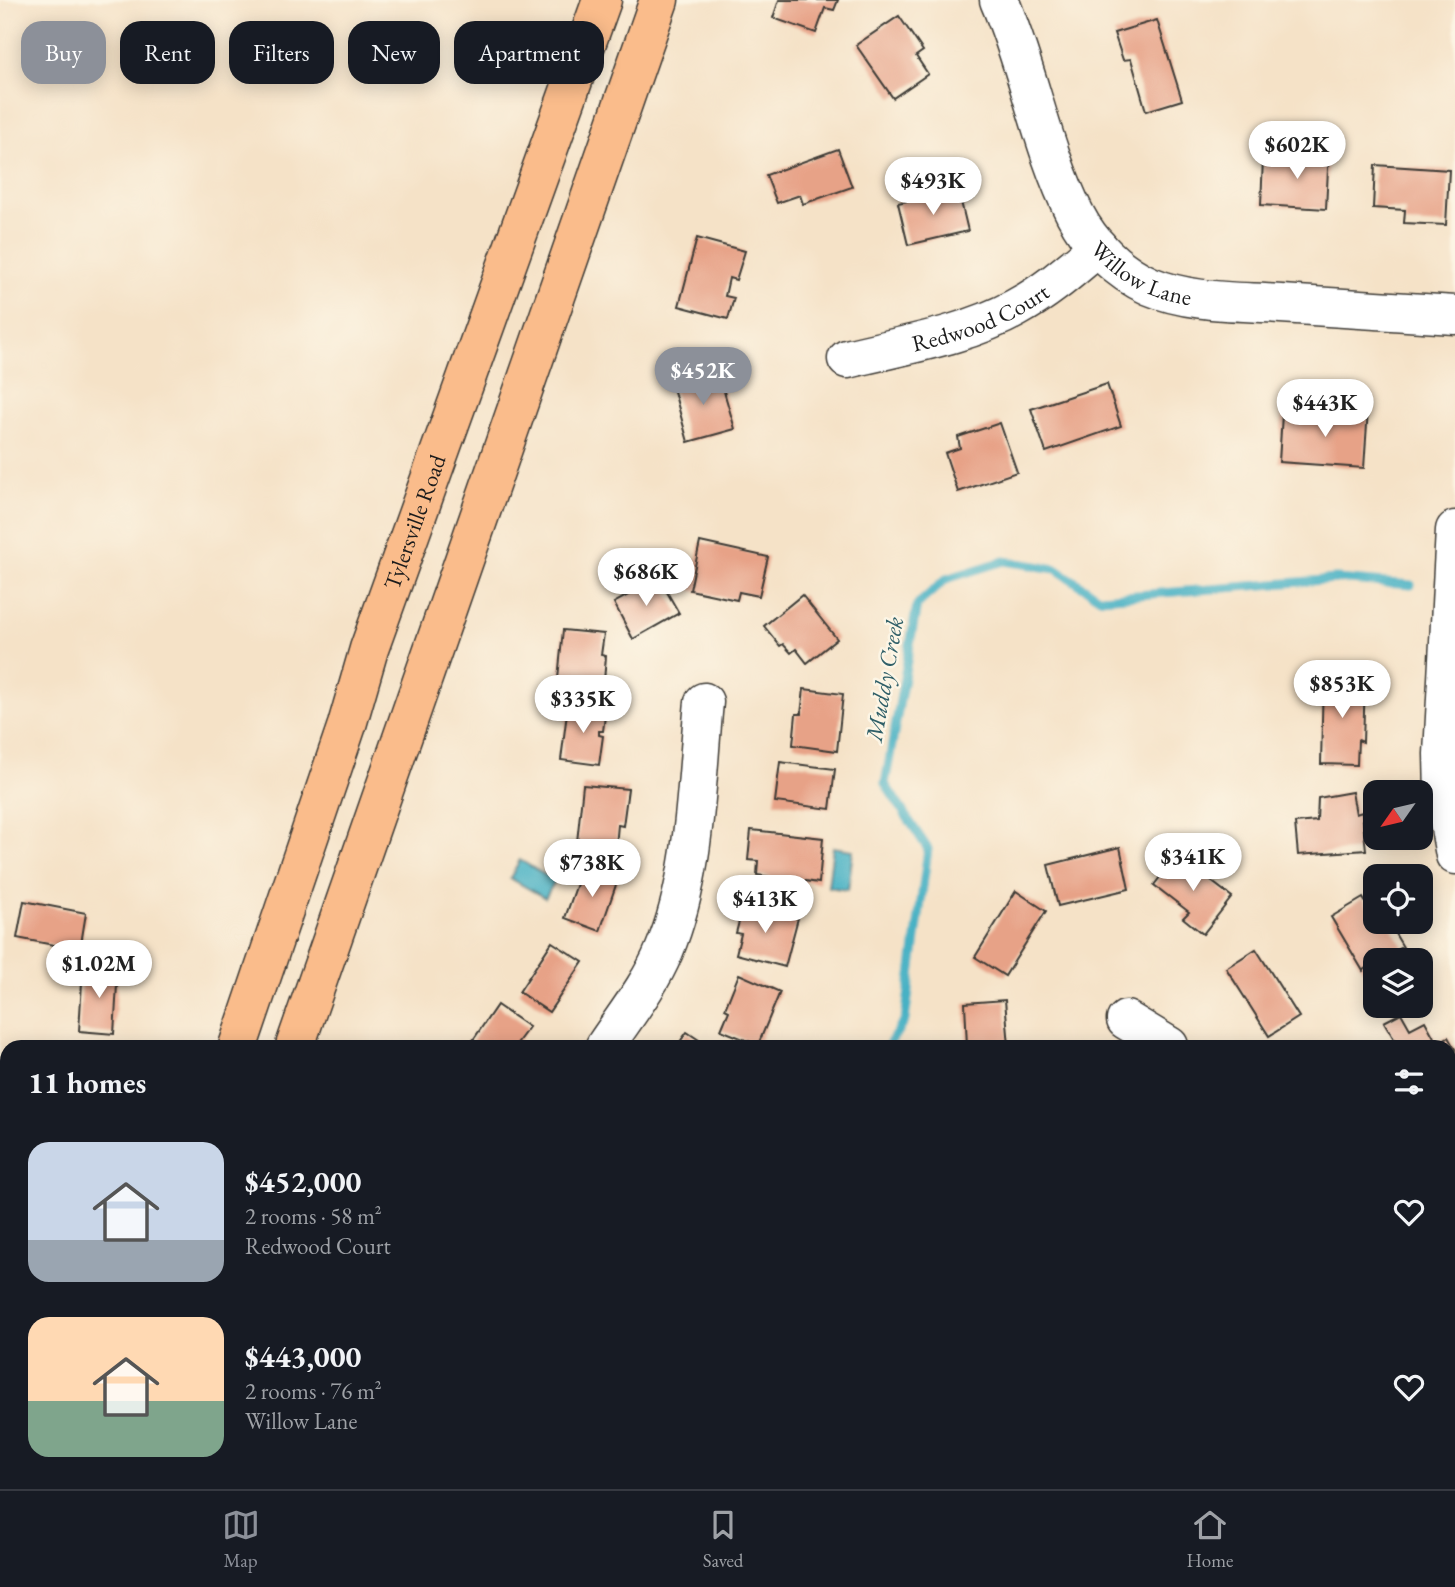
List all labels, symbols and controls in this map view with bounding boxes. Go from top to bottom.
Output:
chip: Buy [21,21,106,84]
chip: Rent [120,21,215,84]
chip: Filters [229,21,334,84]
chip: New [348,21,440,84]
chip: Apartment [454,21,604,84]
pin: $602K [1248,122,1346,181]
text: $602K [1265,129,1329,159]
pin: $493K [884,158,982,217]
text: $493K [901,165,965,195]
street label: Willow Lane [1084,234,1194,312]
street label: Redwood Court [909,276,1056,359]
pin: $452K [654,348,752,407]
text: $452K [671,355,735,385]
pin: $443K [1276,380,1374,439]
text: $443K [1293,387,1357,417]
street label: Tylersville Road [377,450,453,594]
pin: $686K [597,548,695,608]
text: $686K [614,556,678,586]
water label: Muddy Creek [857,614,910,746]
pin: $853K [1293,660,1391,720]
text: $853K [1310,668,1374,698]
pin: $335K [534,676,632,735]
text: $335K [551,683,615,713]
north arrow [1363,780,1433,850]
map controls [1363,780,1433,1018]
pin: $341K [1144,834,1242,893]
pin: $738K [543,839,641,899]
text: $341K [1161,841,1225,871]
text: $738K [560,847,624,877]
button: locate [1363,864,1433,934]
pin: $413K [716,876,814,935]
text: $413K [733,883,797,913]
pin: $1.02M [42,940,156,1000]
text: $1.02M [62,948,136,978]
button: layers [1363,948,1433,1018]
text: 11 homes [28,1063,146,1102]
icon: filters [1390,1063,1428,1101]
text: $452,000 [245,1162,361,1201]
icon: home [84,1170,168,1254]
icon: heart [1390,1193,1428,1231]
text: 2 rooms · 58 m² [245,1201,382,1231]
text: Redwood Court [245,1231,391,1261]
text: $443,000 [245,1337,361,1376]
icon: home [84,1345,168,1429]
icon: heart [1390,1368,1428,1406]
text: 2 rooms · 76 m² [245,1376,382,1406]
text: Willow Lane [245,1406,357,1436]
tab: Map [222,1506,260,1573]
tab: Saved [703,1506,743,1573]
tab: Home [1186,1506,1233,1573]

